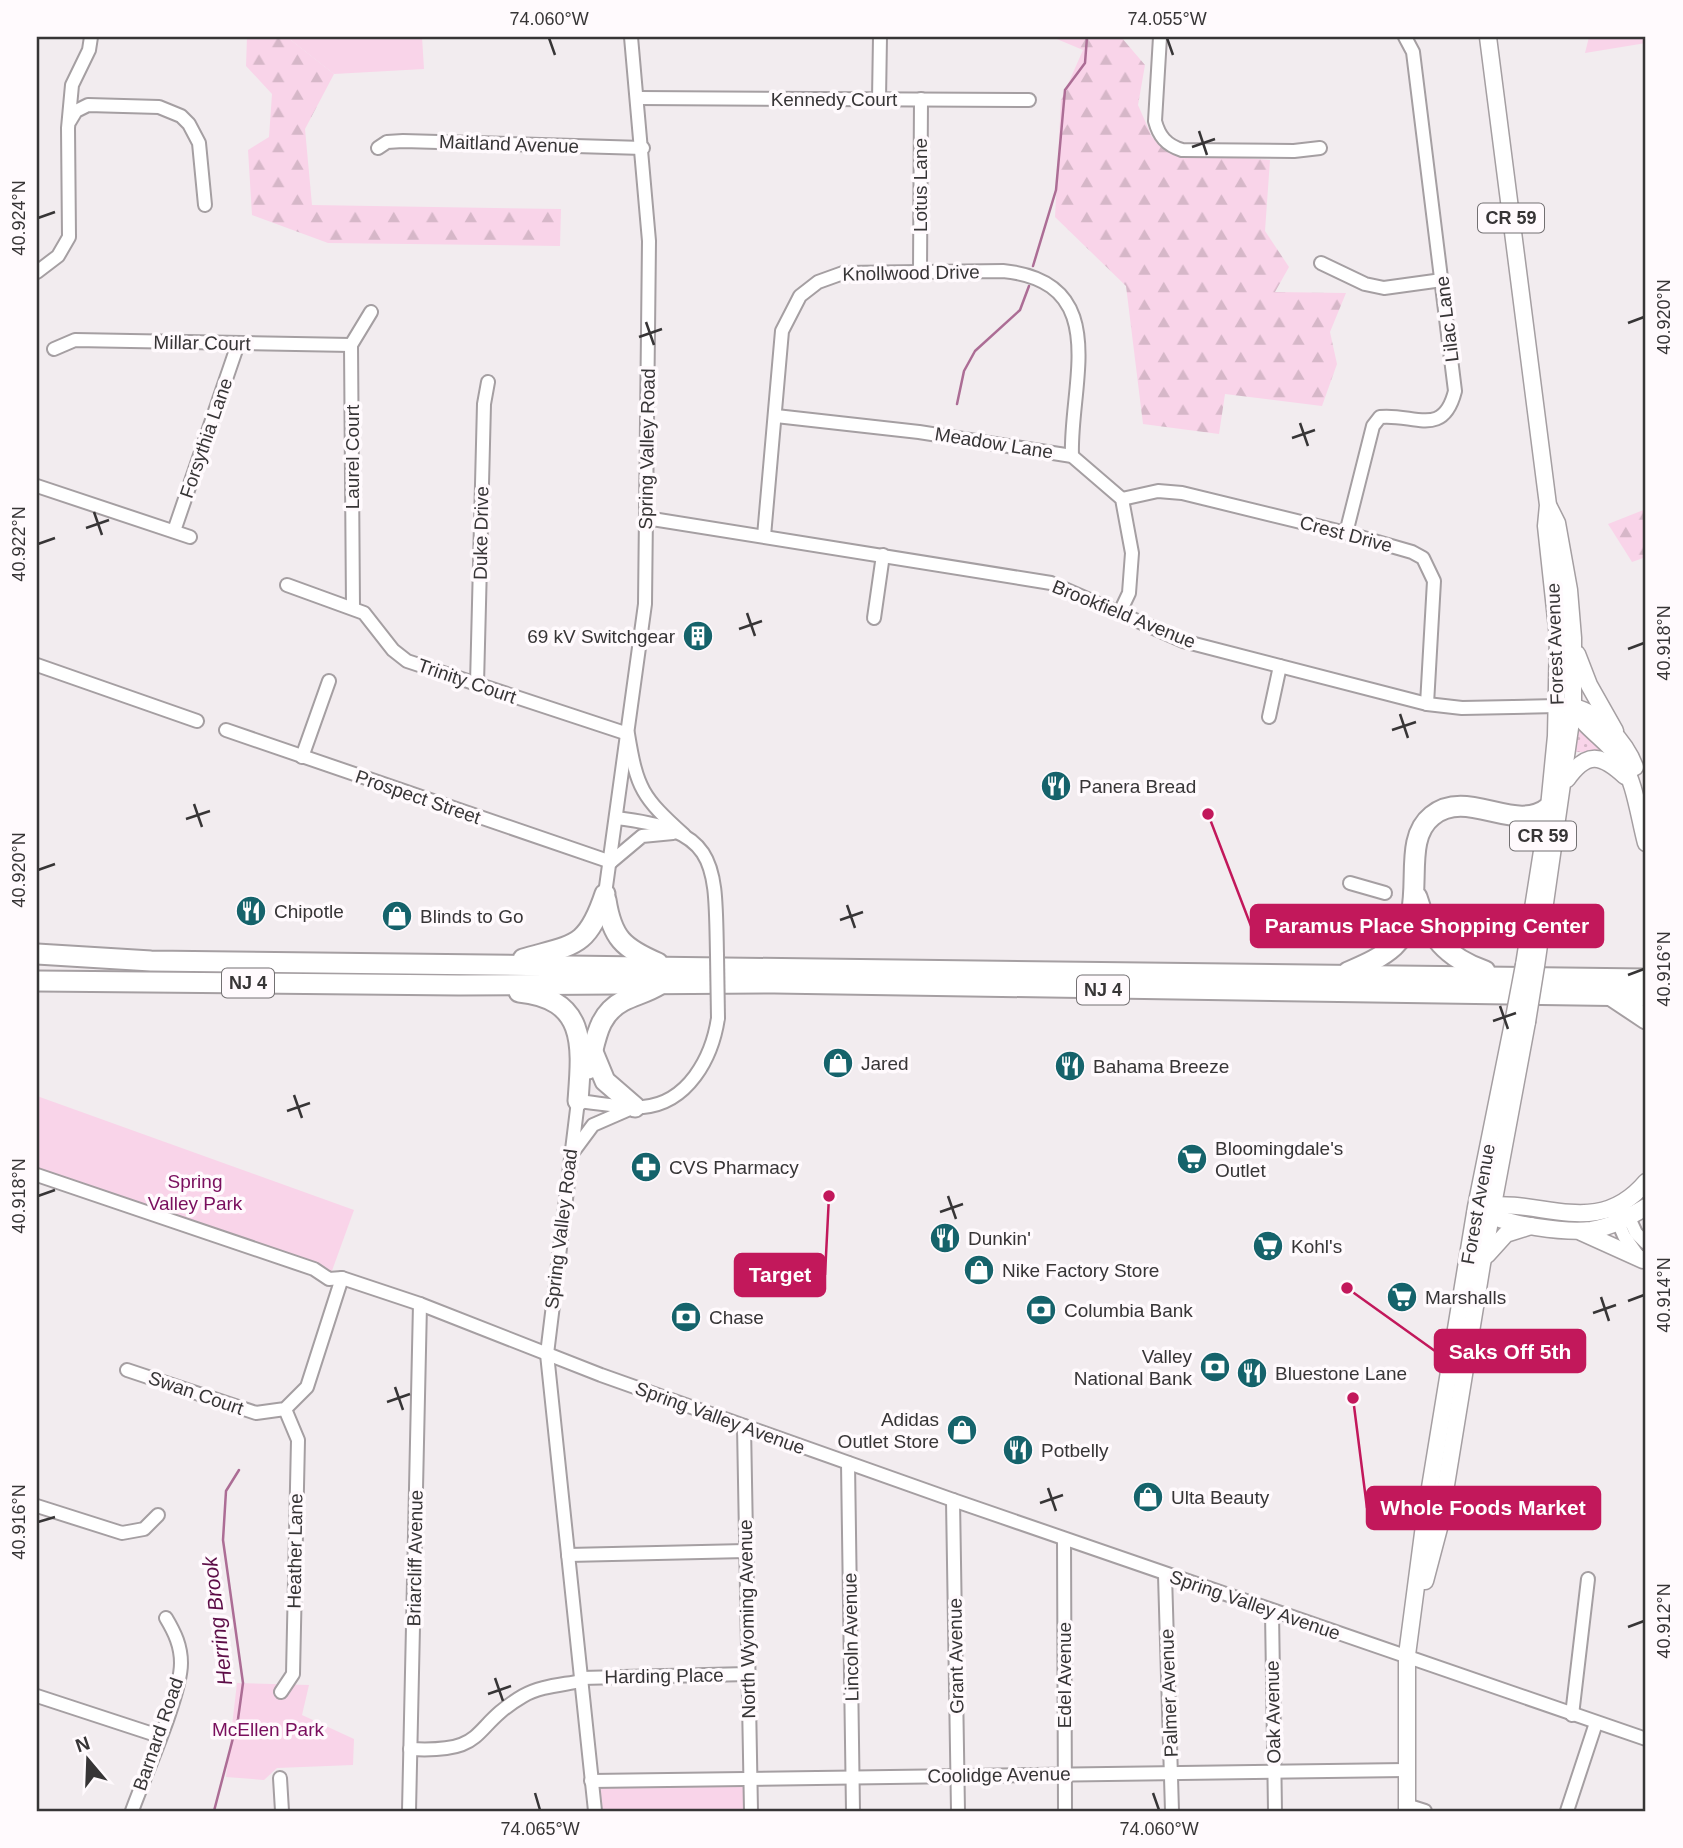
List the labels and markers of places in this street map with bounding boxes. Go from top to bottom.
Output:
building icon: 69 kV Switchgear [681,619,715,653]
place label: 69 kV Switchgear [527,626,676,647]
restaurant icon: Panera Bread [1039,769,1073,803]
place label: Panera Bread [1079,776,1196,797]
restaurant icon: Chipotle [234,894,268,928]
shop icon: Blinds to Go [380,899,414,933]
place label: Chipotle [274,901,344,922]
callout: Paramus Place Shopping Center [1251,905,1603,947]
place label: Blinds to Go [420,906,524,927]
shop icon: Jared [821,1046,855,1080]
restaurant icon: Bahama Breeze [1053,1049,1087,1083]
place label: Jared [861,1053,909,1074]
place label: Bahama Breeze [1093,1056,1229,1077]
place label: Bloomingdale's Outlet [1215,1138,1343,1181]
supermarket icon: Bloomingdale's Outlet [1175,1142,1209,1176]
pharmacy icon: CVS Pharmacy [629,1150,663,1184]
place label: CVS Pharmacy [669,1157,799,1178]
restaurant icon: Dunkin' [928,1221,962,1255]
place label: Dunkin' [968,1228,1031,1249]
supermarket icon: Kohl's [1251,1229,1285,1263]
place label: Kohl's [1291,1236,1342,1257]
shop icon: Nike Factory Store [962,1253,996,1287]
callout: Target [735,1254,825,1296]
place label: Nike Factory Store [1002,1260,1159,1281]
supermarket icon: Marshalls [1385,1280,1419,1314]
place label: Marshalls [1425,1287,1506,1308]
bank icon: Columbia Bank [1024,1293,1058,1327]
bank icon: Chase [669,1300,703,1334]
place label: Columbia Bank [1064,1300,1193,1321]
place label: Chase [709,1307,764,1328]
callout: Saks Off 5th [1435,1330,1585,1372]
place label: Valley National Bank [1074,1346,1192,1389]
bank icon: Valley National Bank [1198,1350,1232,1384]
restaurant icon: Bluestone Lane [1235,1356,1269,1390]
place label: Bluestone Lane [1275,1363,1407,1384]
place label: Adidas Outlet Store [838,1409,939,1452]
shop icon: Adidas Outlet Store [945,1413,979,1447]
restaurant icon: Potbelly [1001,1433,1035,1467]
place label: Potbelly [1041,1440,1109,1461]
shop icon: Ulta Beauty [1131,1480,1165,1514]
place label: Ulta Beauty [1171,1487,1270,1508]
callout: Whole Foods Market [1367,1487,1600,1529]

